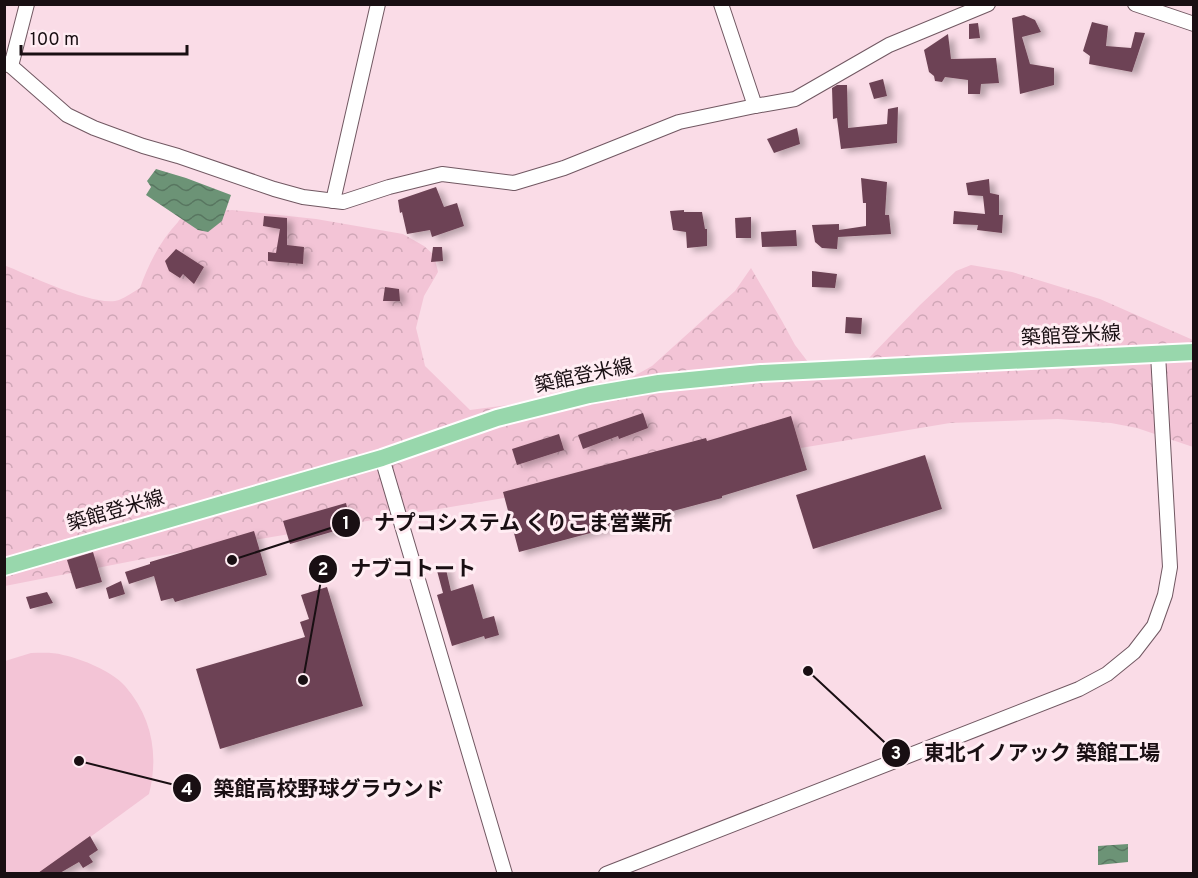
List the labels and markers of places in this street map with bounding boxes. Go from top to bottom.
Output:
callout: ナプコシステム くりこま営業所 [331,503,685,542]
callout: ナブコトート [308,549,488,588]
callout: 東北イノアック 築館工場 [881,733,1172,772]
callout: 築館高校野球グラウンド [172,769,457,808]

